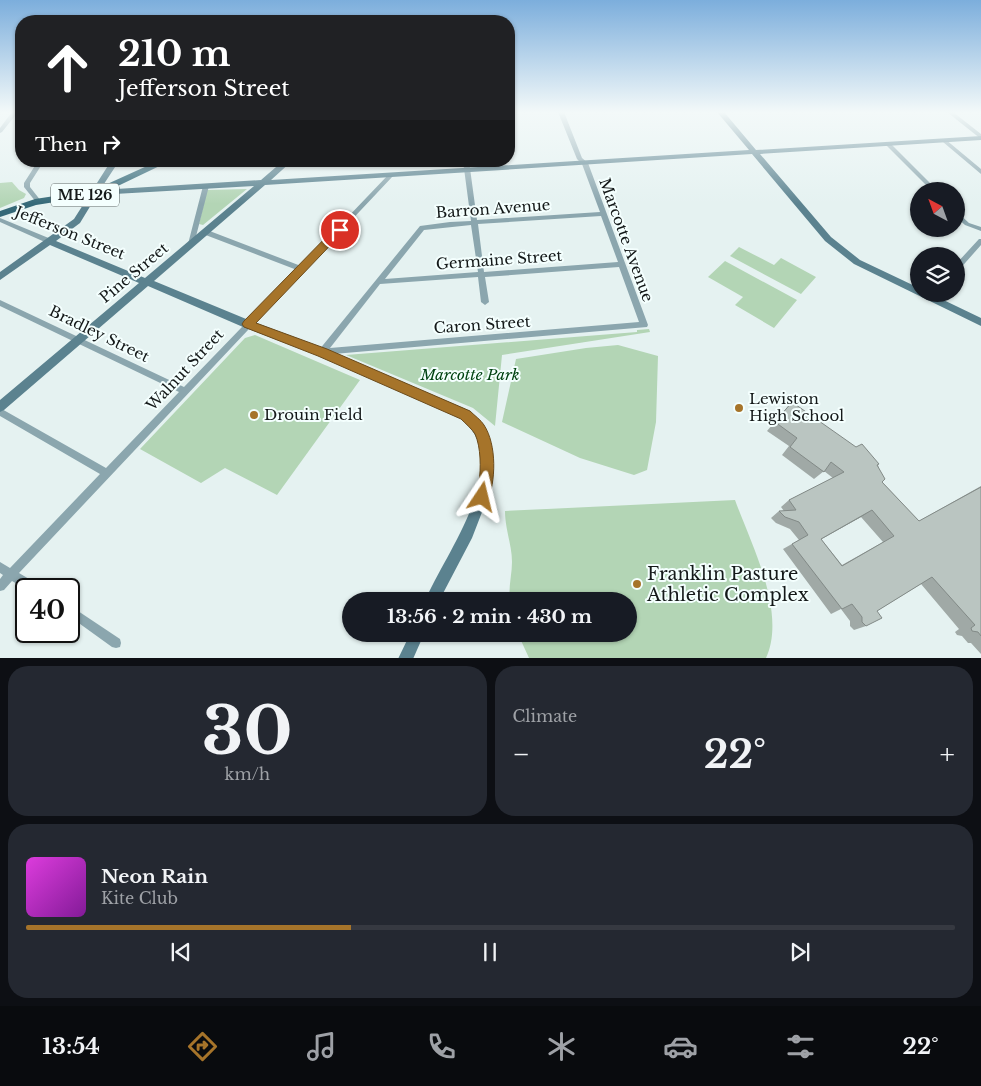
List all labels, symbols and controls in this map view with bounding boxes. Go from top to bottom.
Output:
text: 210 m [118,32,231,75]
icon: ahead [35,35,100,100]
text: Jefferson Street [118,75,290,102]
icon: right [97,130,125,158]
text: Then [35,133,87,156]
street label: Marcotte Avenue [595,175,658,304]
north arrow [910,182,965,238]
map controls [910,182,965,302]
road number: ME 126 [51,184,119,206]
street label: Barron Avenue [435,195,551,222]
street label: Jefferson Street [11,201,128,263]
pin [319,209,361,251]
icon: arrive [326,216,354,244]
street label: Pine Street [95,238,172,307]
street label: Germaine Street [435,246,563,273]
button: layers [910,247,965,302]
street label: Bradley Street [46,301,153,366]
street label: Caron Street [433,312,531,337]
street label: Walnut Street [141,325,228,415]
park label: Marcotte Park [419,365,520,384]
place label: Lewiston High School [749,389,844,425]
marker: Lewiston High School [733,402,745,414]
place label: Drouin Field [264,405,363,424]
marker: Drouin Field [248,409,260,421]
position arrow [455,470,507,522]
place label: Franklin Pasture Athletic Complex [646,563,809,606]
speed limit sign: 40 [15,578,80,643]
marker: Franklin Pasture Athletic Complex [631,578,643,590]
text: 13:56 · 2 min · 430 m [387,605,592,628]
text: 30 [202,691,292,772]
text: Climate [513,706,577,726]
text: 22° [704,731,766,778]
text: − [513,737,530,772]
text: + [940,737,955,772]
text: km/h [225,764,270,784]
text: Neon Rain [101,865,208,888]
text: Kite Club [101,888,178,908]
icon: previous [167,938,195,966]
icon: pause [476,938,504,966]
icon: next [786,938,814,966]
icon: directions [185,1029,220,1064]
icon: music [304,1029,339,1064]
icon: phone [424,1029,459,1064]
icon: climate [544,1029,579,1064]
icon: car [663,1029,698,1064]
icon: filters [783,1029,818,1064]
text: 13:54 [42,1033,100,1060]
text: 22° [903,1033,939,1060]

